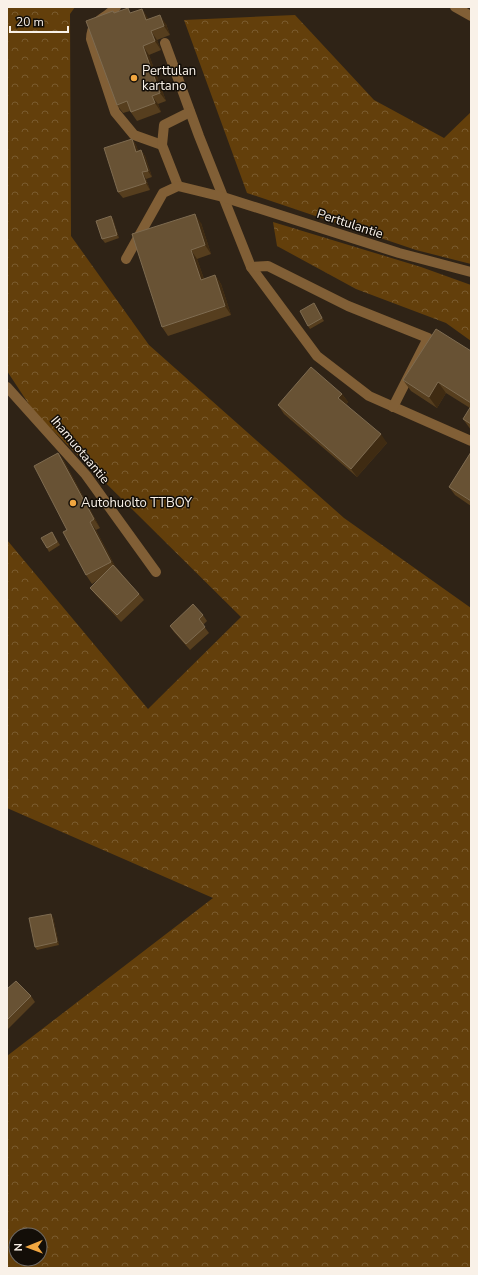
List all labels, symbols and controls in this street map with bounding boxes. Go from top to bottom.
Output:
scale bar [10,8,68,34]
text: 20 m [16,14,44,30]
place label: Perttulan kartano [142,62,196,95]
marker: Perttulan kartano [129,73,139,83]
street label: Perttulantie [315,205,386,243]
street label: Ihamuotaantie [46,412,114,488]
place label: Autohuolto TTBOY [81,494,192,512]
marker: Autohuolto TTBOY [68,498,78,508]
north arrow [8,1227,48,1267]
text: N [11,1243,26,1251]

